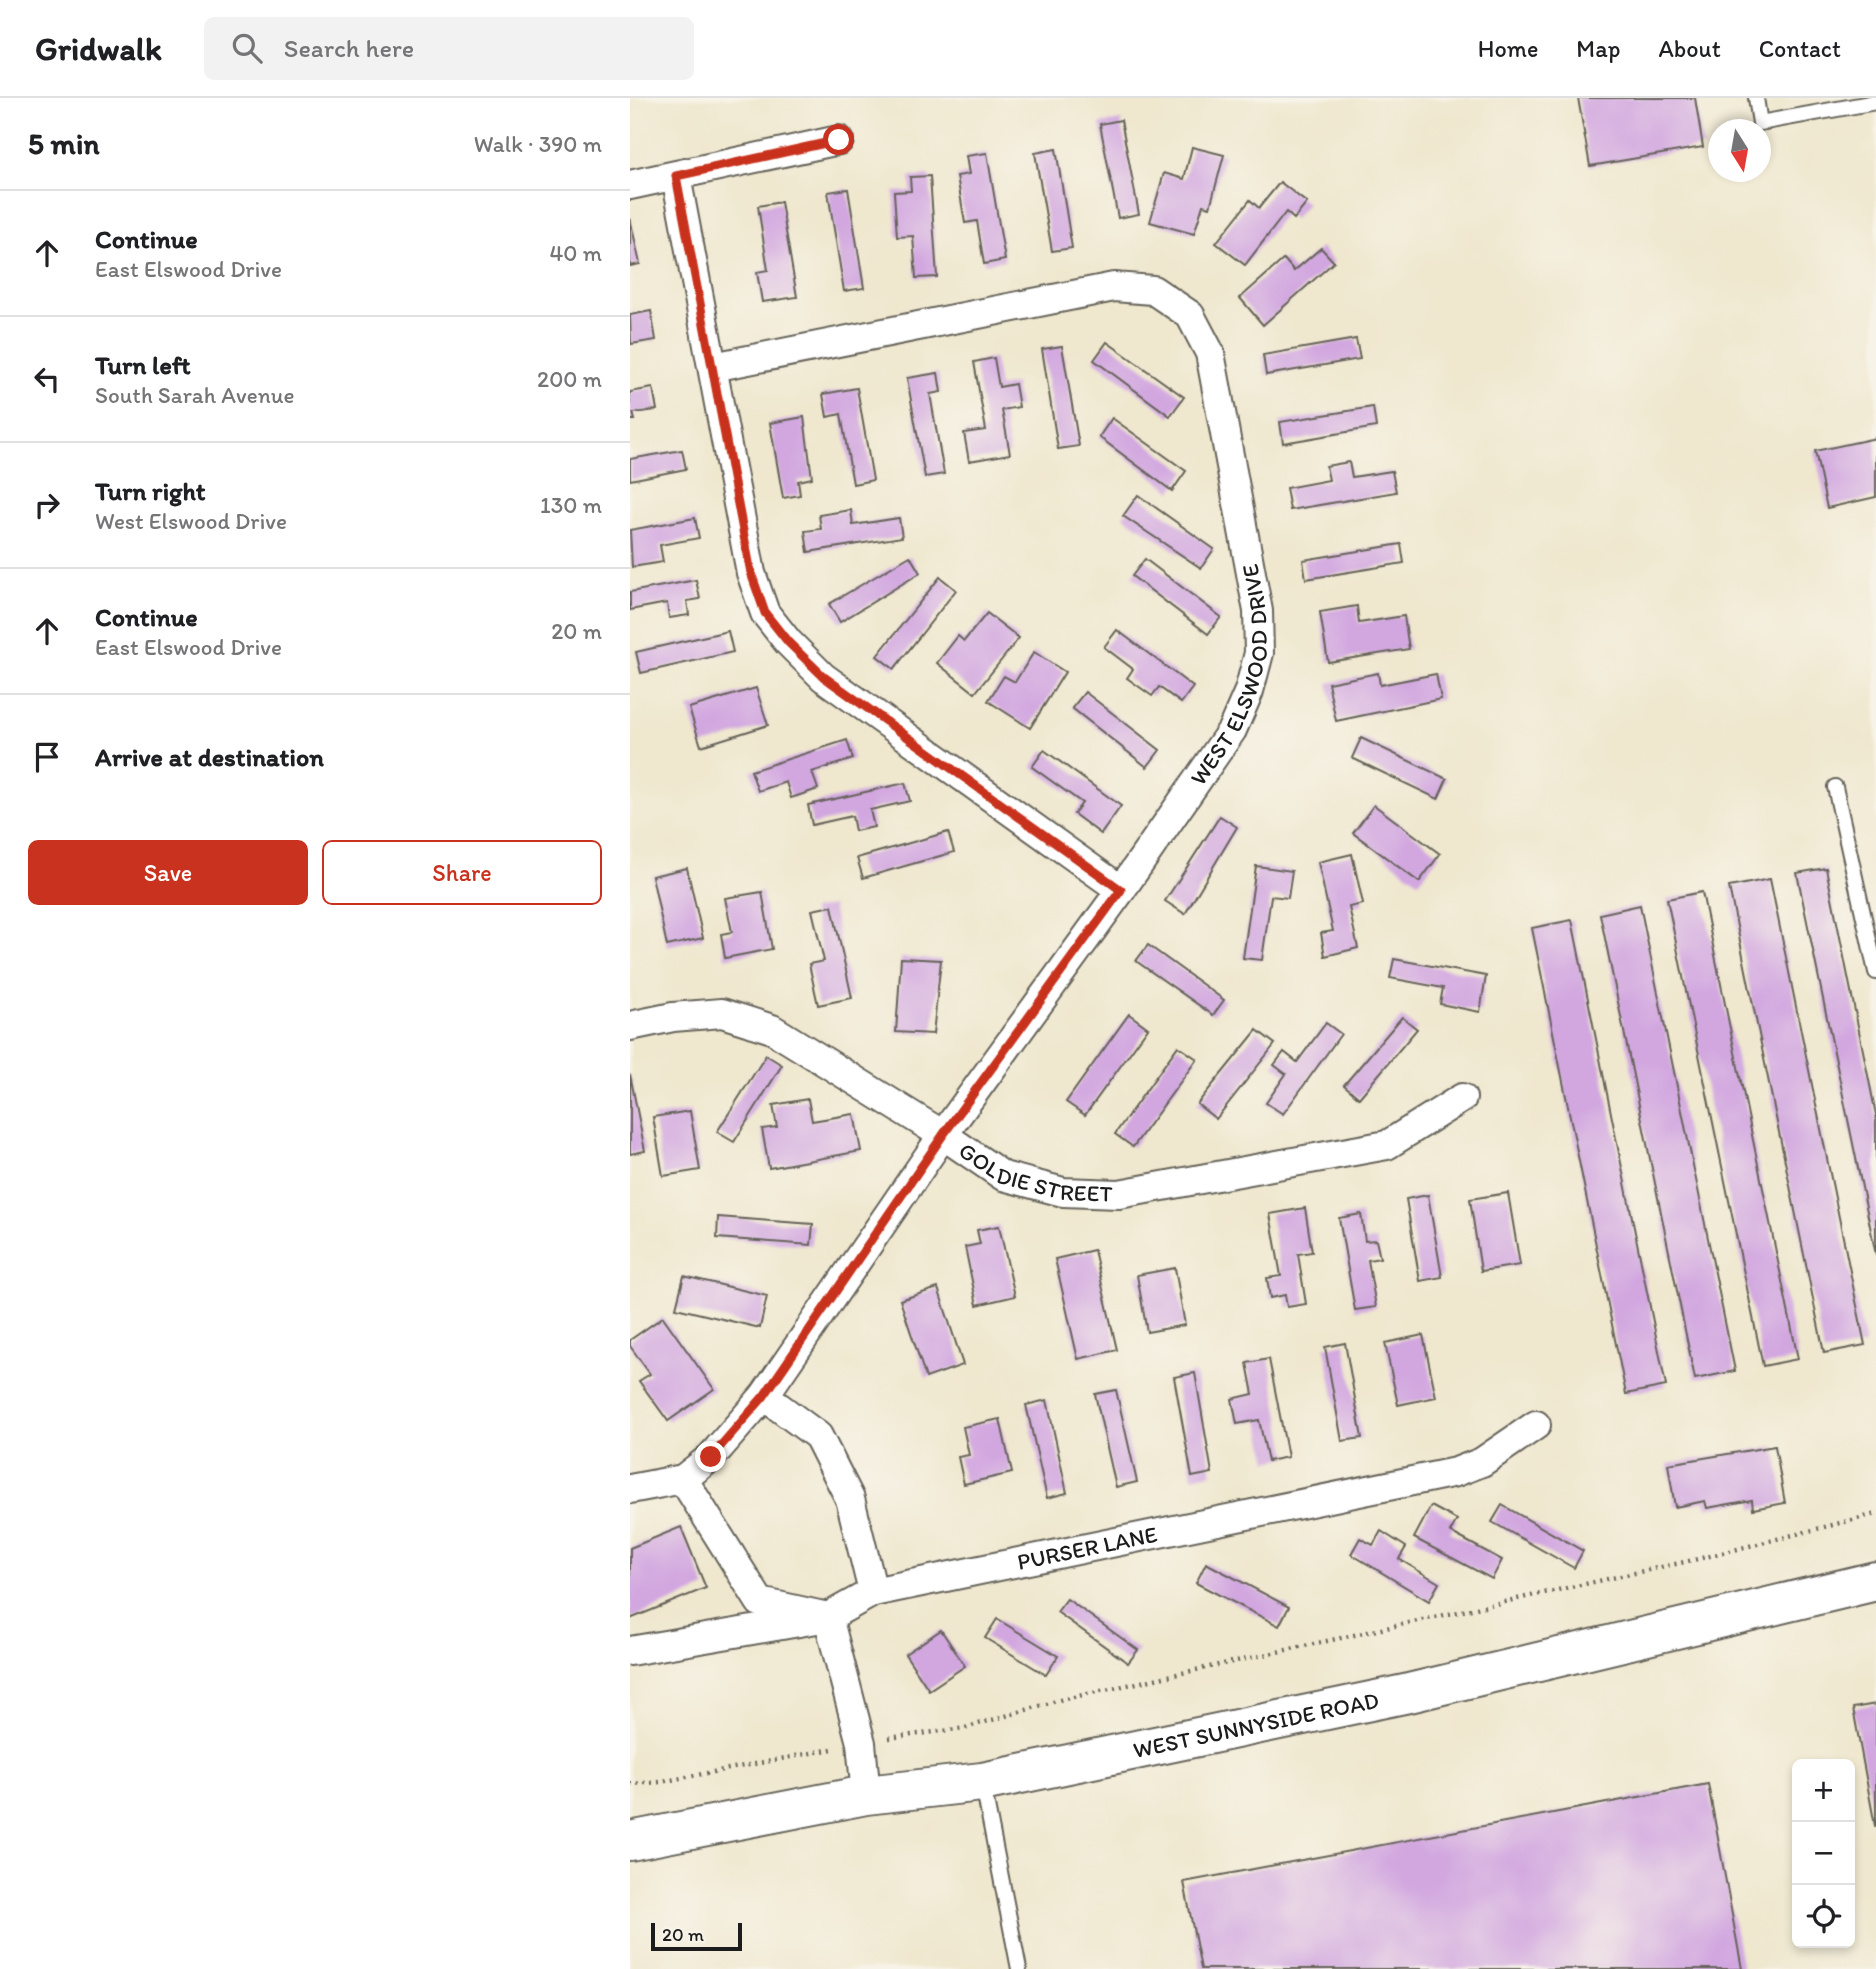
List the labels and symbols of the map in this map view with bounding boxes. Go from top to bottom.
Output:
north arrow [1708,119,1771,182]
route start [823,124,854,155]
street label: WEST ELSWOOD DRIVE [1184,562,1275,791]
street label: GOLDIE STREET [954,1136,1113,1208]
route end [695,1441,726,1472]
street label: PURSER LANE [1015,1520,1160,1576]
street label: WEST SUNNYSIDE ROAD [1131,1686,1381,1764]
scale bar [651,1920,742,1952]

